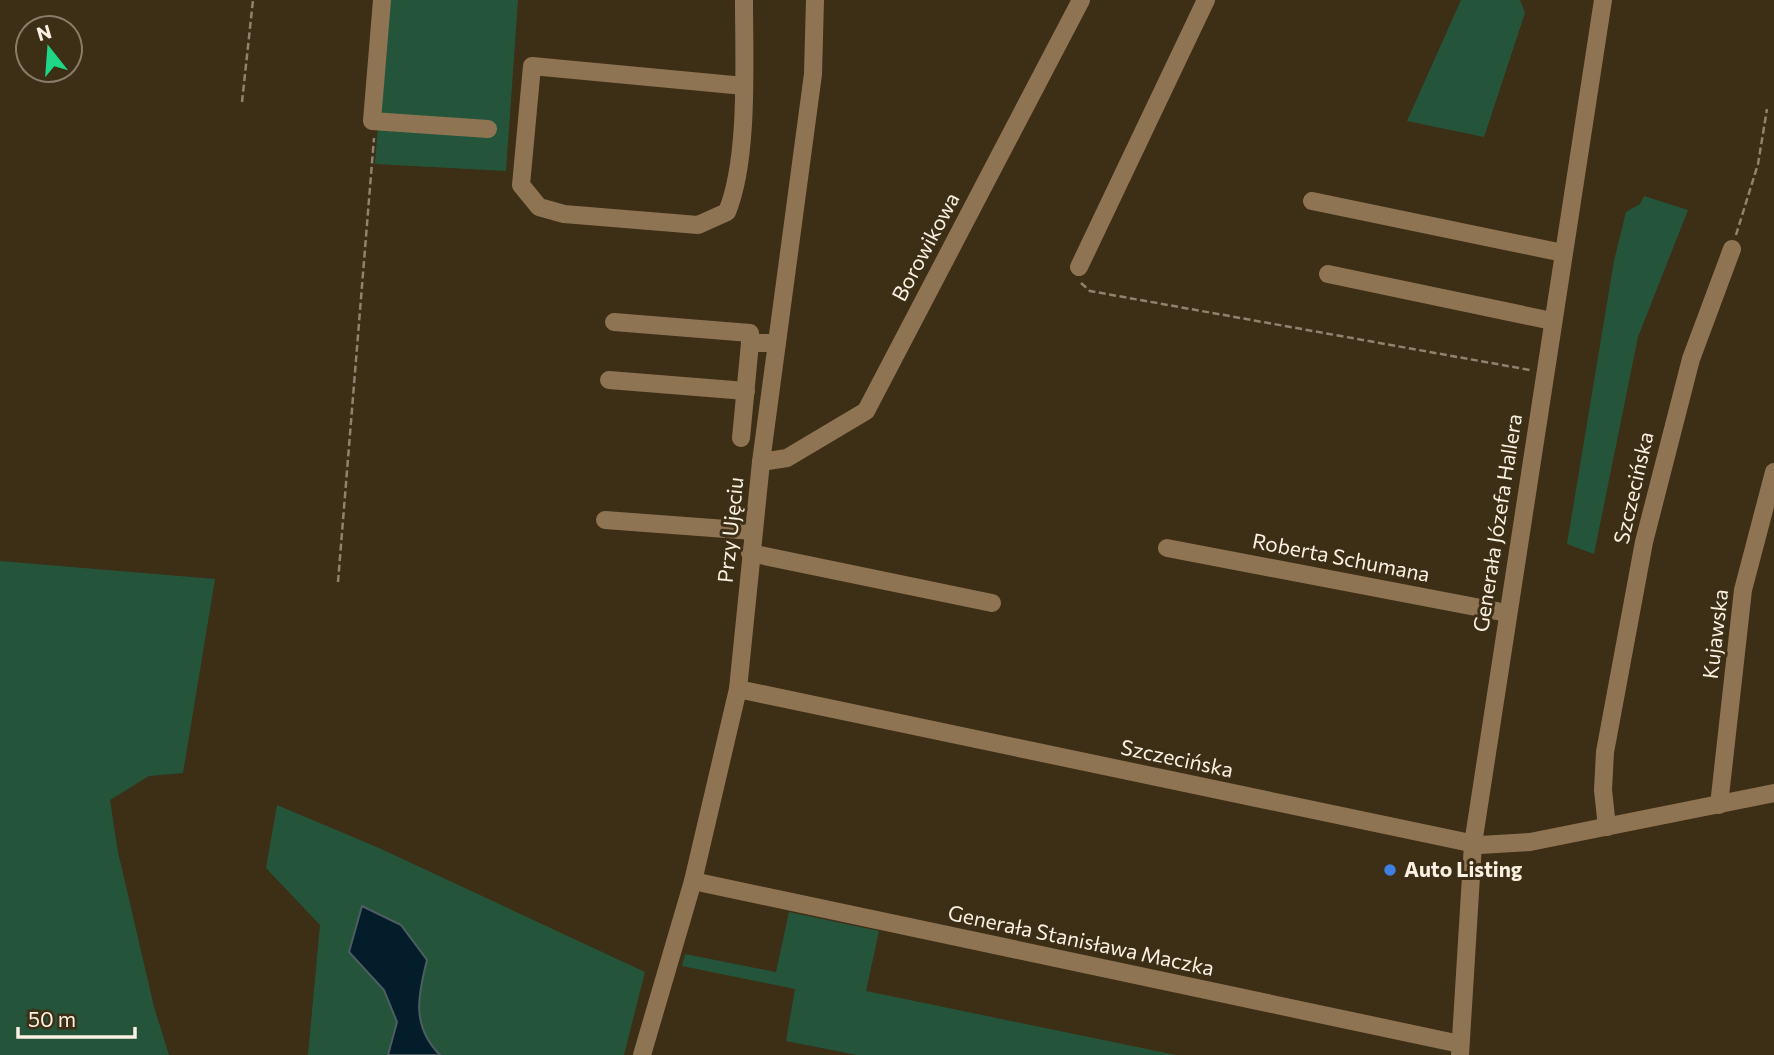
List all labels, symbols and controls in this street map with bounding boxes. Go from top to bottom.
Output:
north arrow [14,14,84,84]
text: N [34,19,54,45]
street label: Borowikowa [886,188,964,305]
street label: Generała Józefa Hallera [1467,412,1526,634]
street label: Szczecińska [1607,429,1658,546]
street label: Przy Ujęciu [712,476,747,584]
street label: Roberta Schumana [1250,527,1432,586]
street label: Kujawska [1697,587,1732,680]
street label: Szczecińska [1119,733,1236,782]
place label: Auto Listing [1404,856,1523,881]
marker: Auto Listing [1382,862,1398,878]
street label: Generała Stanisława Maczka [946,899,1217,980]
scale bar [18,996,135,1040]
text: 50 m [28,1006,76,1031]

